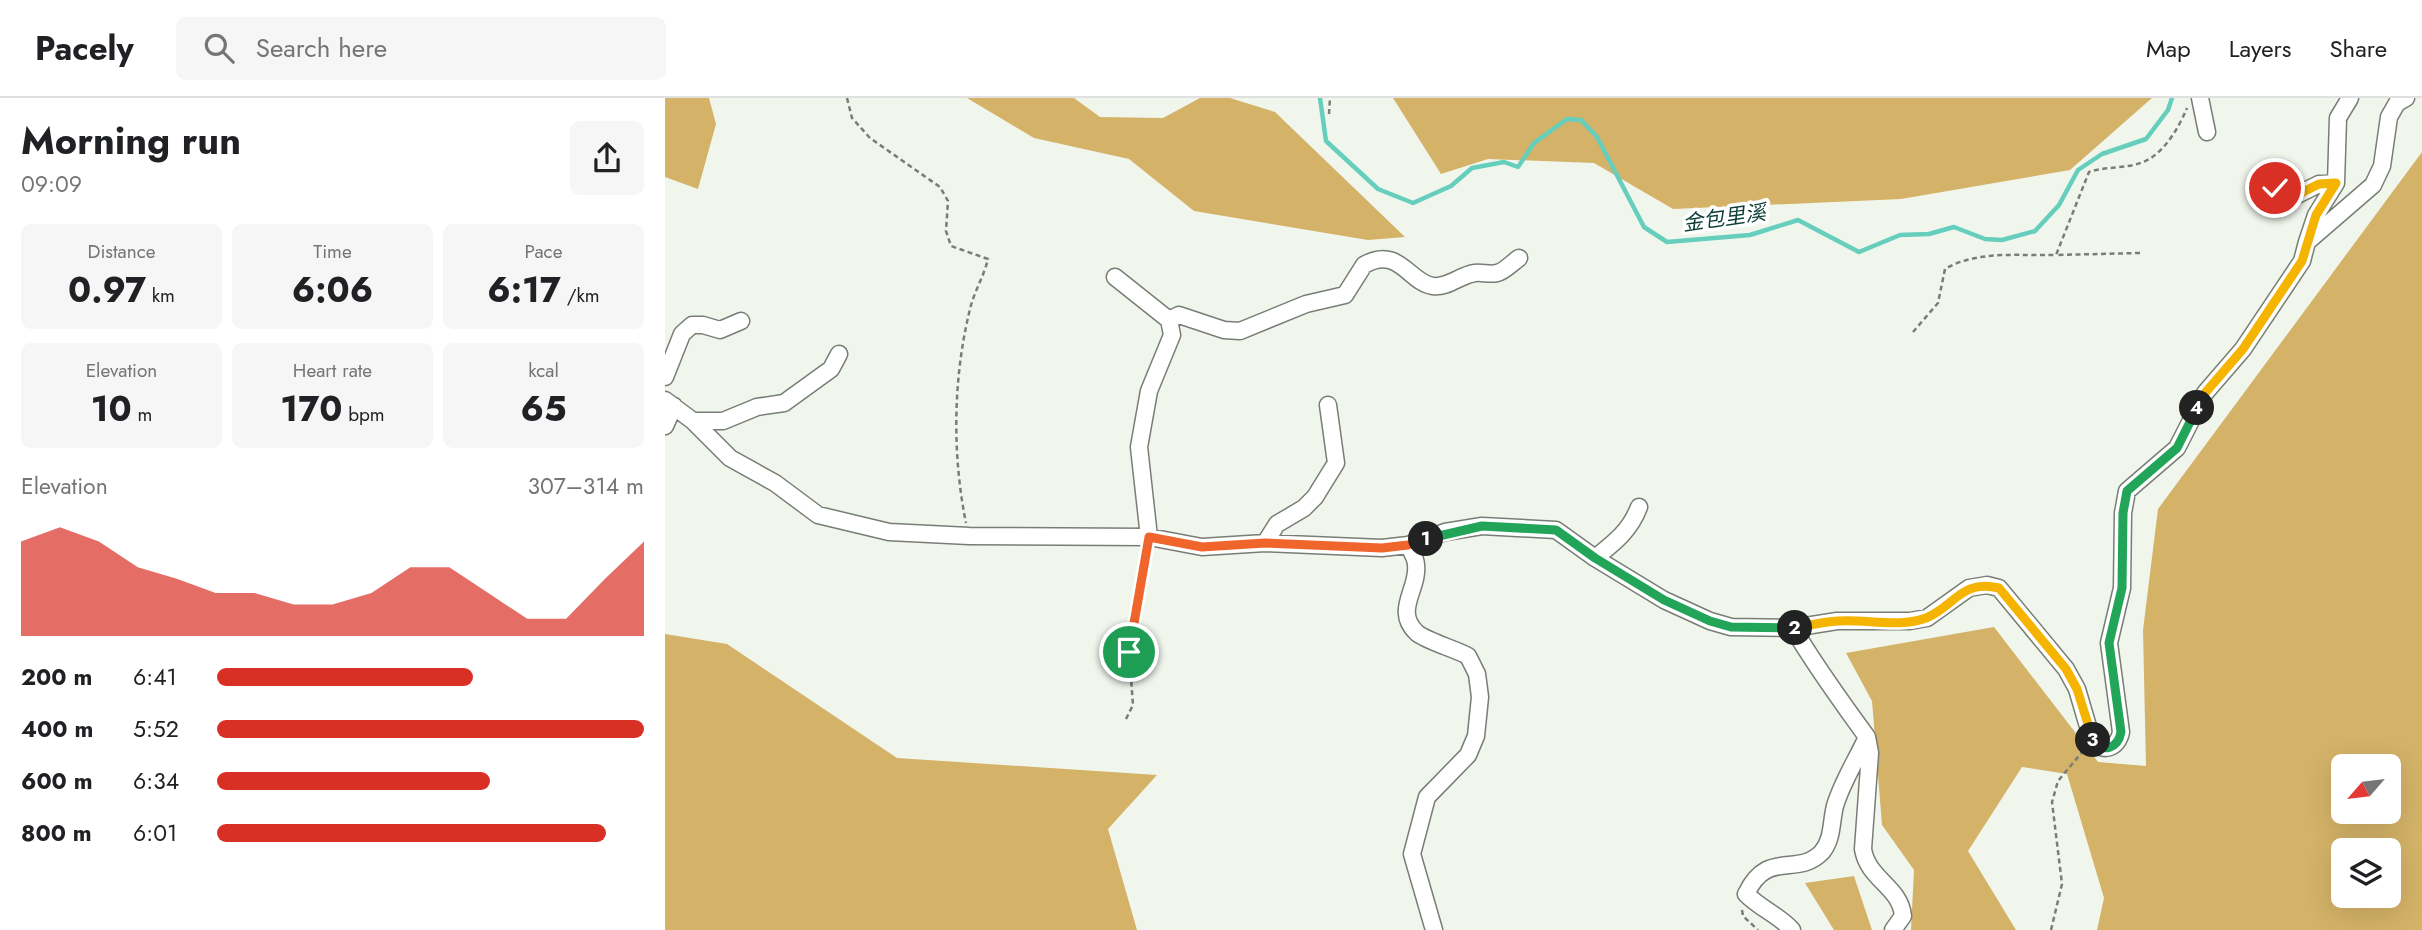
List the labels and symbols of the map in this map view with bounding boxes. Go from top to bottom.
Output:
pin [2245,158,2305,218]
water label: 金包里溪 [1680,197,1771,239]
pin: 4 [2179,390,2215,426]
pin: 1 [1409,522,1443,556]
pin: 2 [1777,610,1813,646]
pin [1099,622,1159,682]
pin: 3 [2075,722,2111,758]
north arrow [2331,754,2401,824]

